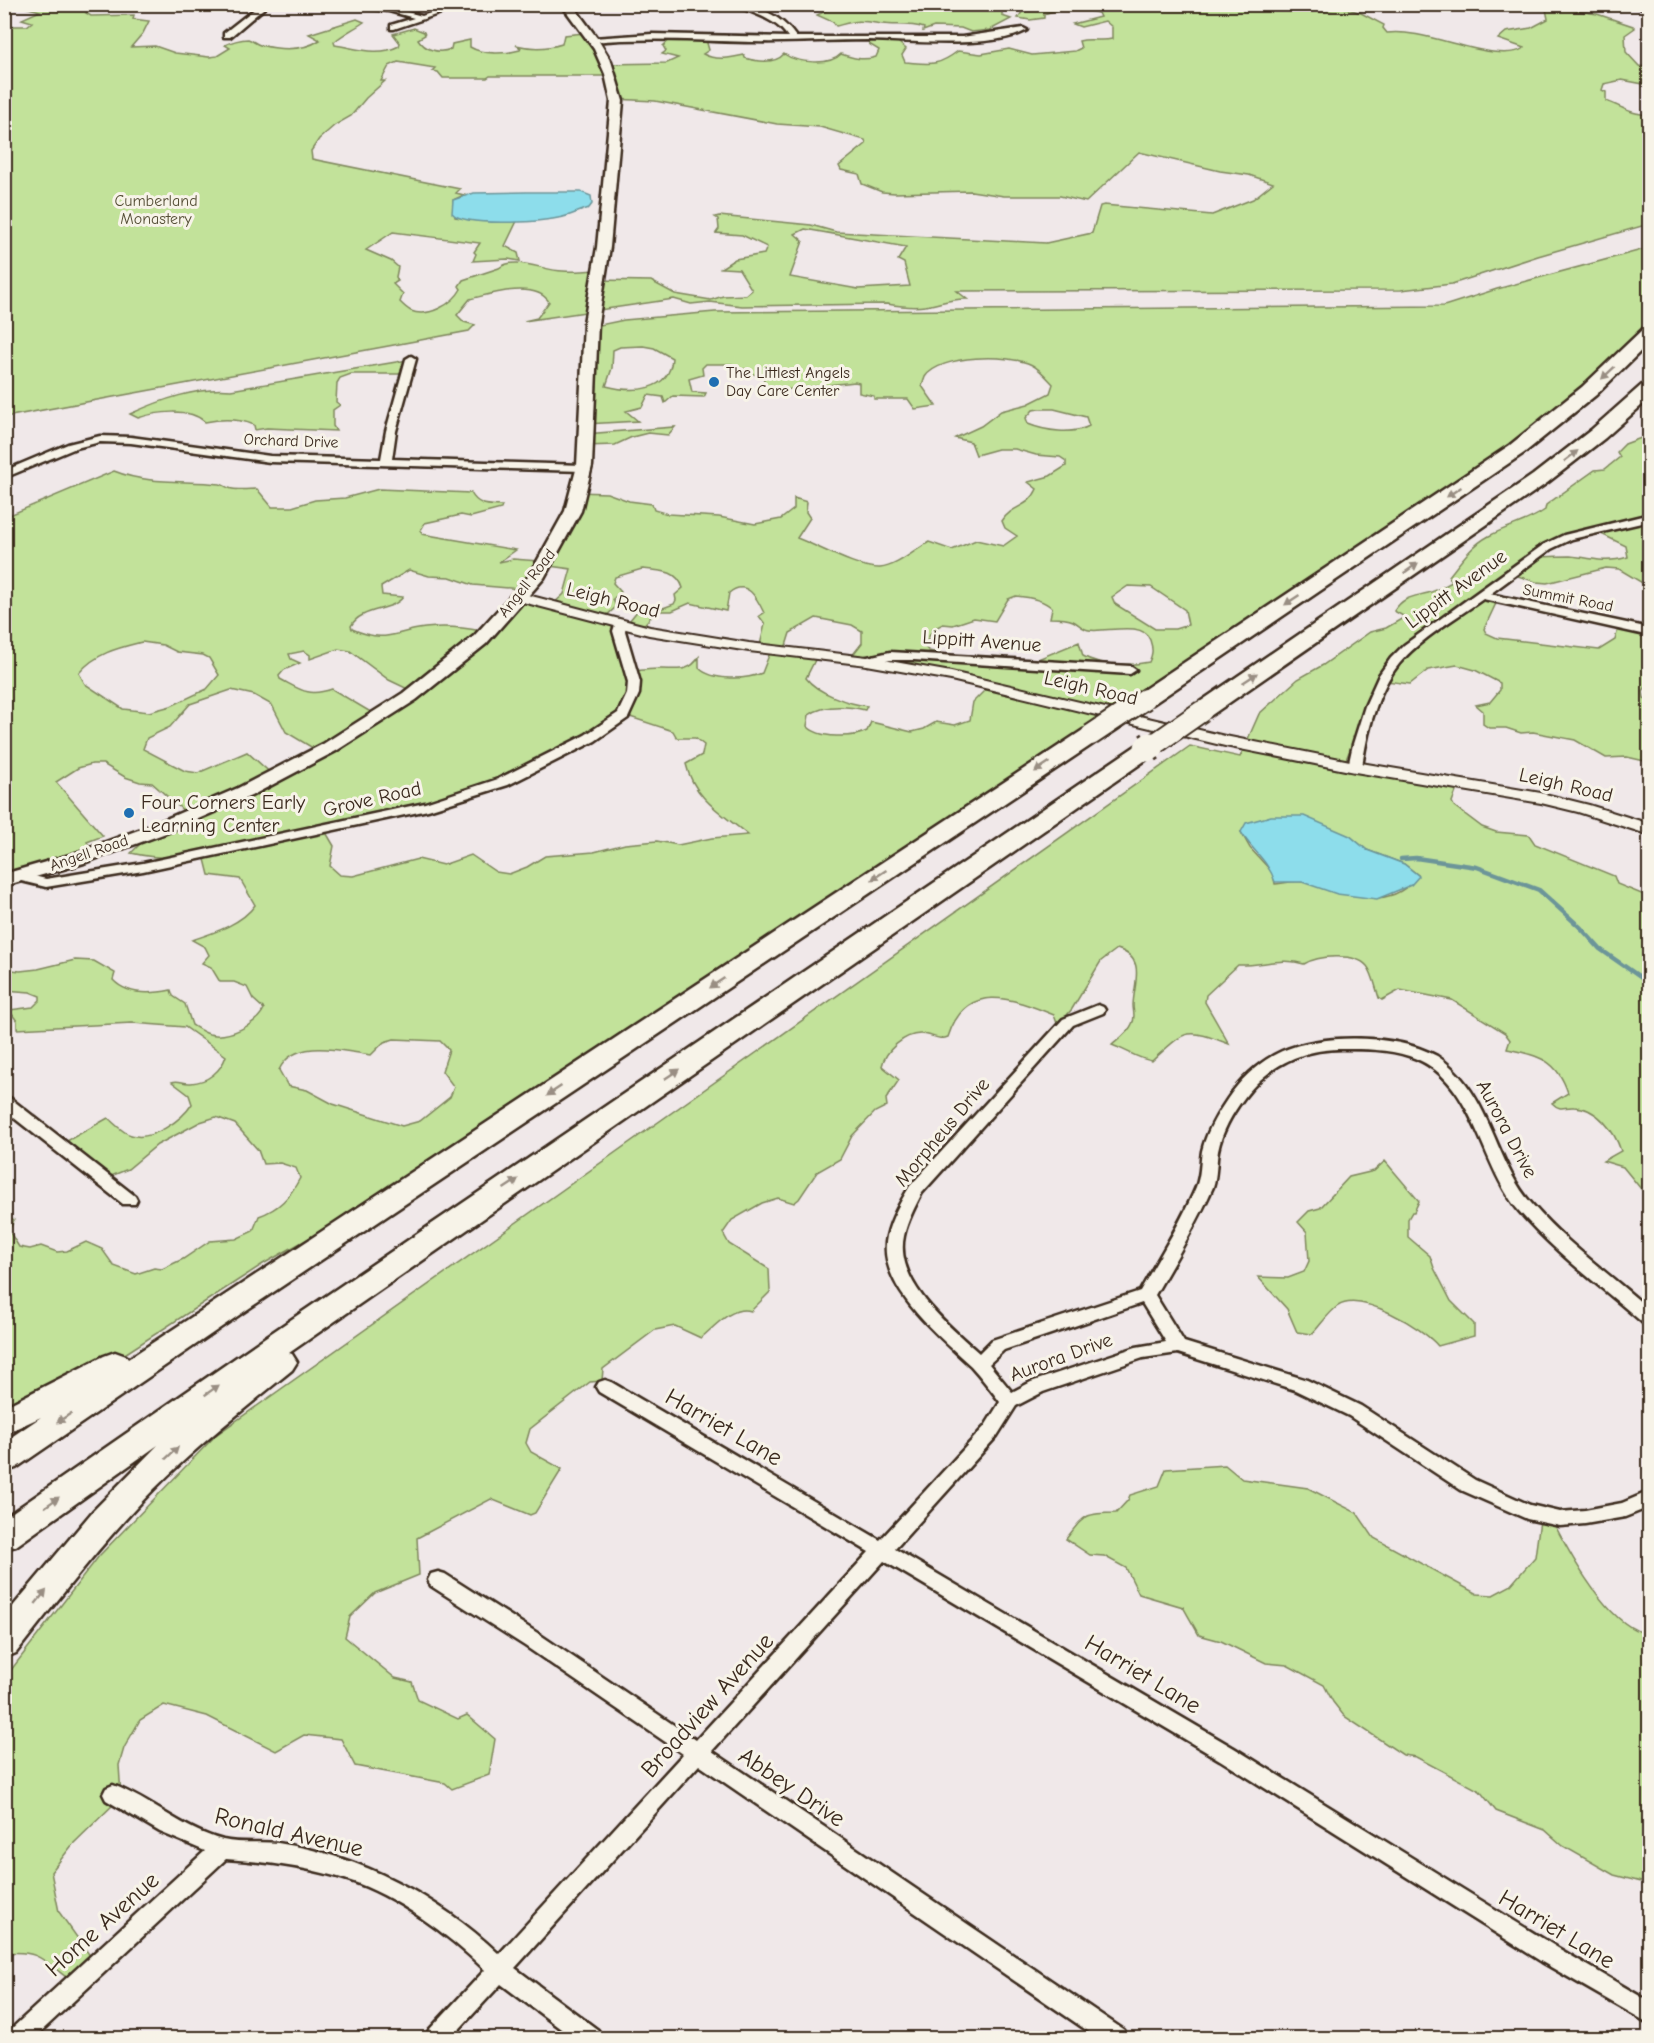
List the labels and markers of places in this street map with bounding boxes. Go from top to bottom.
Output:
place label: The Littlest Angels Day Care Center [726,364,850,400]
marker: The Littlest Angels Day Care Center [707,375,721,389]
place label: Four Corners Early Learning Center [141,791,305,837]
marker: Four Corners Early Learning Center [122,806,136,820]

